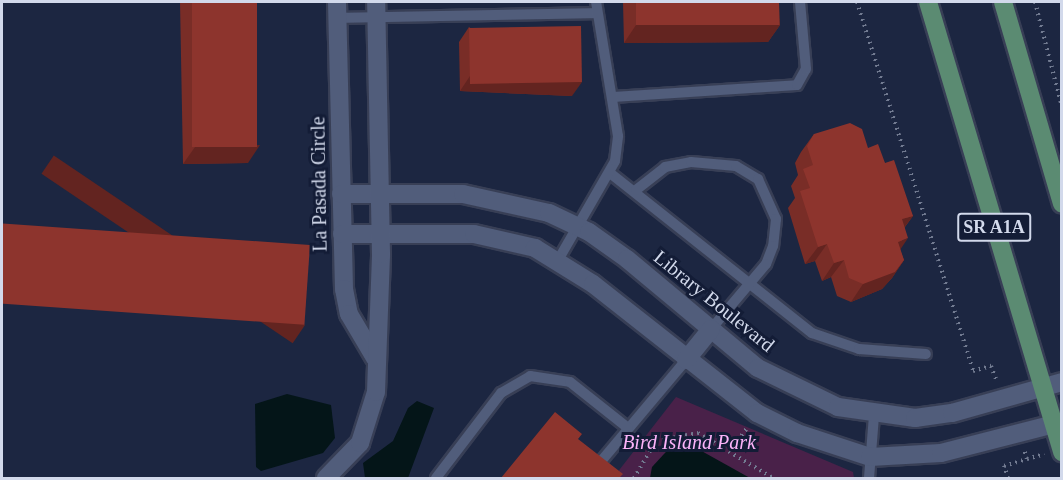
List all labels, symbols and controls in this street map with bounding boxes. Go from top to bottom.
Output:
street label: La Pasada Circle [306,116,332,252]
road number: SR A1A [956,212,1032,242]
street label: Library Boulevard [649,245,779,357]
park label: Bird Island Park [622,430,756,454]

